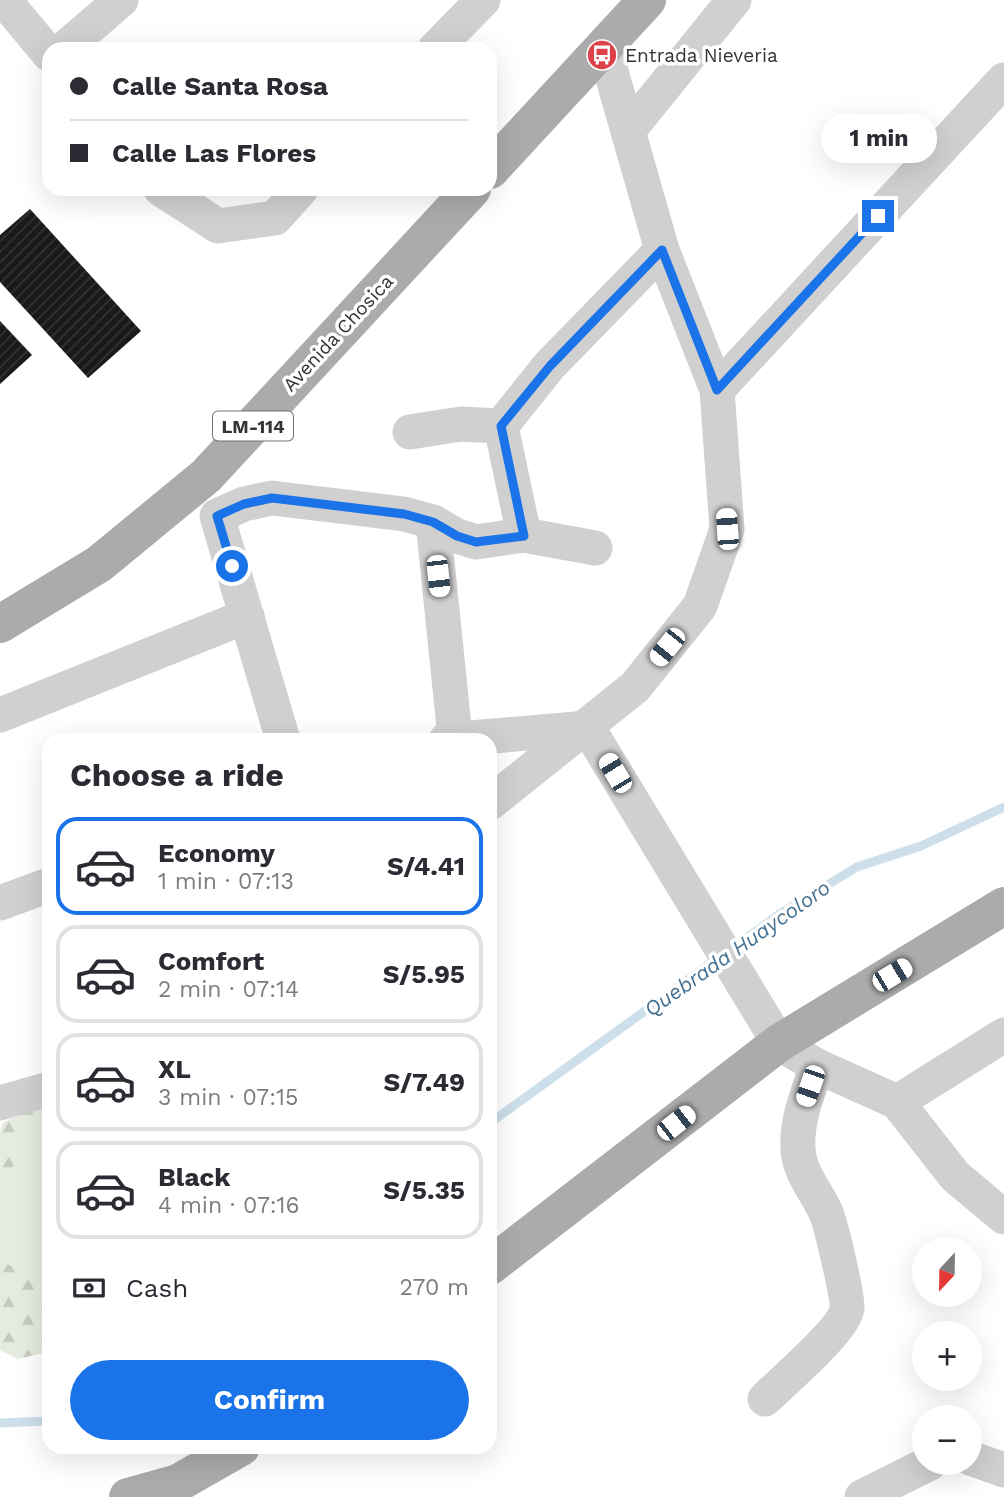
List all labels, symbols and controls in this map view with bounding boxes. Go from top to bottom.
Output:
bus stop icon: Entrada Nieveria [585,38,619,72]
place label: Entrada Nieveria [625,44,778,67]
text: Calle Santa Rosa [112,71,328,101]
callout: 1 min [820,114,936,164]
text: 1 min [849,125,909,152]
text: Calle Las Flores [112,138,316,168]
route end [862,200,894,232]
street label: Avenida Chosica [278,270,398,396]
road number: LM-114 [213,412,293,440]
car [716,507,739,551]
route start [216,550,248,582]
car [426,554,451,598]
car [646,624,689,670]
car [596,750,635,796]
text: Choose a ride [70,756,284,794]
icon: car [74,835,137,898]
text: Economy [158,838,275,868]
text: S/4.41 [387,851,465,881]
text: 1 min · 07:13 [158,868,294,895]
water label: Quebrada Huaycoloro [639,874,835,1022]
icon: car [74,943,137,1006]
text: Comfort [158,946,264,976]
car [869,955,916,995]
text: S/5.95 [383,959,465,989]
text: 2 min · 07:14 [158,976,299,1003]
icon: car [74,1051,137,1114]
text: XL [158,1054,191,1084]
car [794,1063,827,1109]
text: S/7.49 [384,1067,465,1097]
text: 3 min · 07:15 [158,1084,298,1111]
car [653,1102,700,1144]
icon: car [74,1159,137,1222]
text: Black [158,1162,230,1192]
text: S/5.35 [383,1175,465,1205]
text: 4 min · 07:16 [158,1192,300,1219]
north arrow [912,1237,982,1307]
map controls [912,1237,982,1475]
icon: cash [70,1269,108,1307]
text: Cash [126,1273,188,1303]
text: 270 m [400,1274,469,1301]
button: + [912,1321,982,1391]
button: Confirm [70,1360,469,1440]
button: − [912,1405,982,1475]

